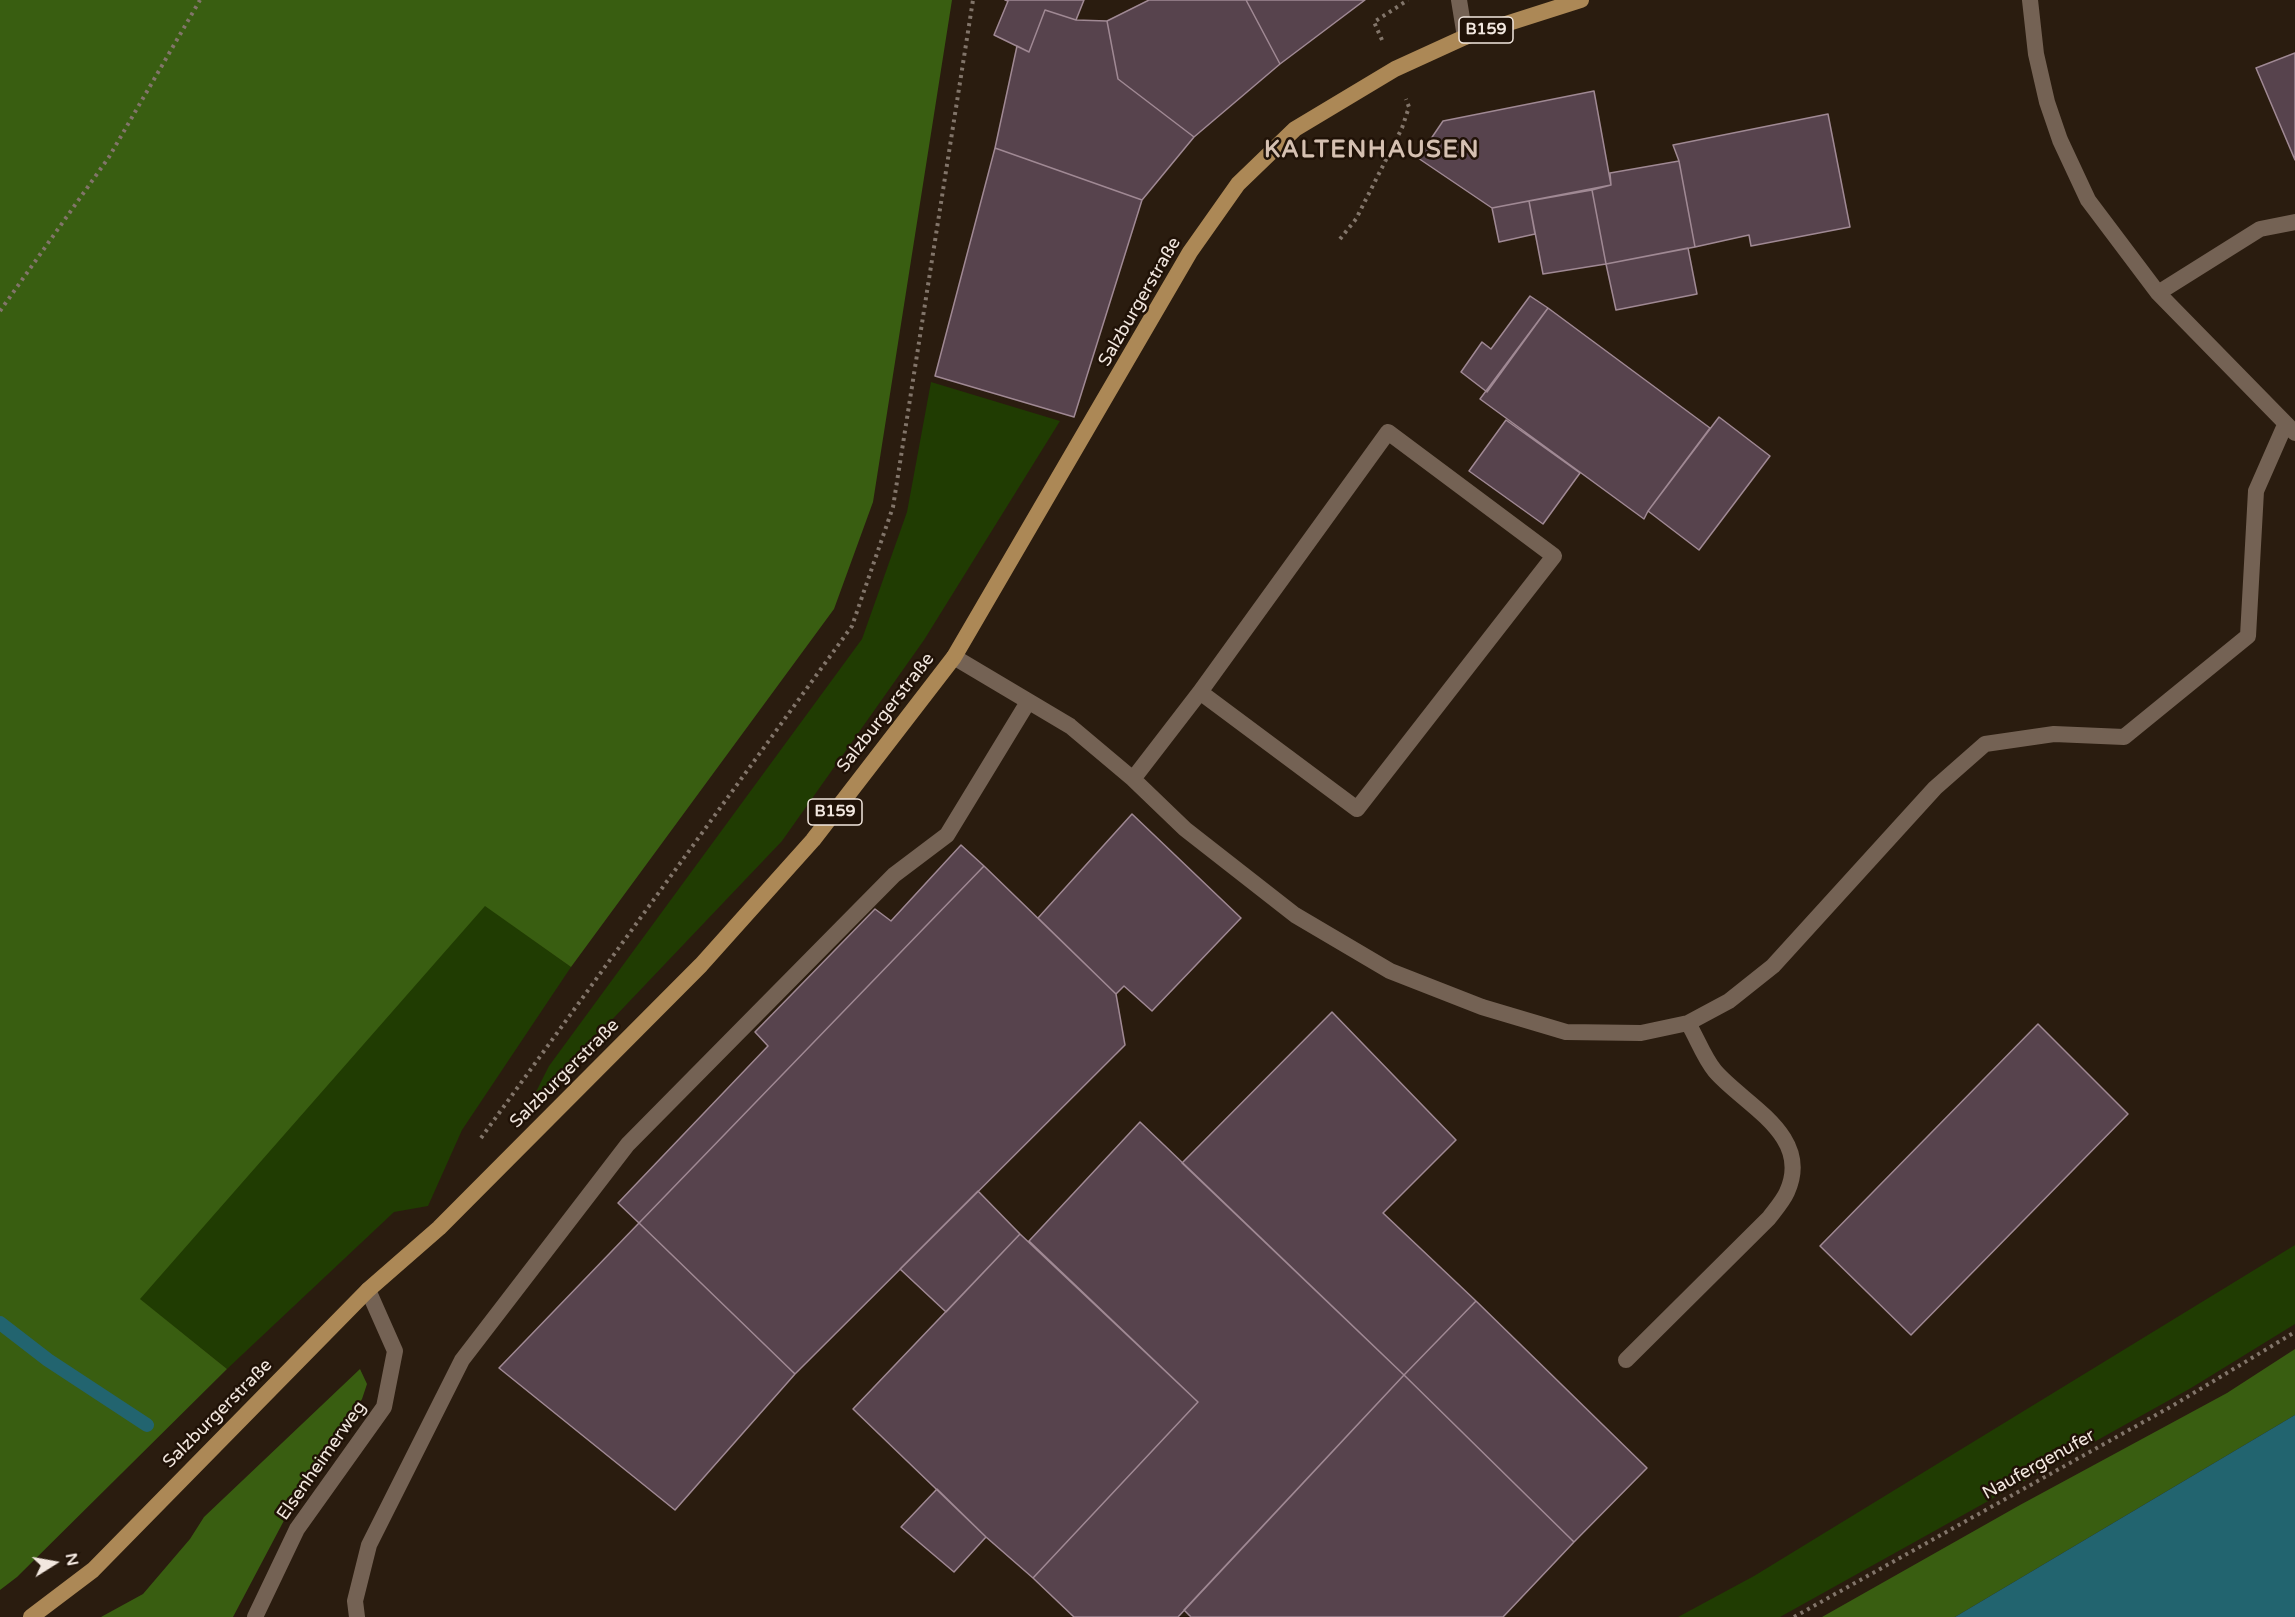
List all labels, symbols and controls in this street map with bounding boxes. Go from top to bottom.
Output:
road number: B159 [1459,17,1513,43]
district label: KALTENHAUSEN [1264,137,1480,165]
street label: Salzburgerstraße [1094,234,1186,370]
street label: Salzburgerstraße [833,649,939,777]
road number: B159 [808,799,862,825]
street label: Salzburgerstraße [506,1015,624,1133]
street label: Salzburgerstraße [159,1355,277,1473]
street label: Elsenheimerweg [273,1397,371,1525]
street label: Naufergenufer [1979,1425,2099,1505]
north arrow [24,1533,84,1593]
text: N [61,1551,83,1568]

